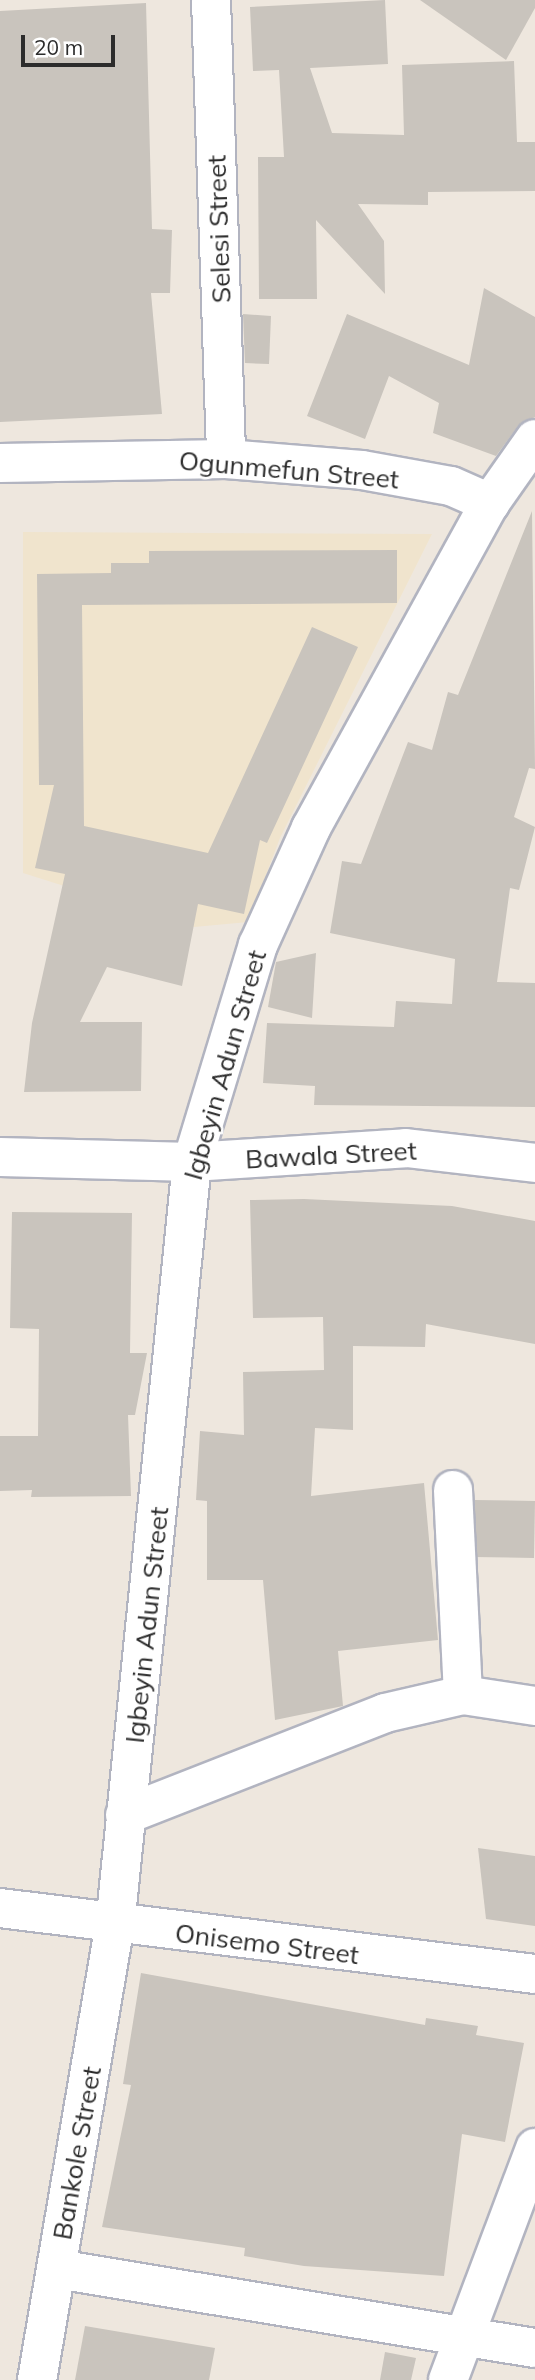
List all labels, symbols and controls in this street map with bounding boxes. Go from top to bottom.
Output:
scale bar [24,21,119,65]
text: 20 m [34,34,83,60]
street label: Selesi Street [201,154,237,304]
street label: Ogunmefun Street [178,445,400,495]
street label: Igbeyin Adun Street [177,947,273,1183]
street label: Bawala Street [245,1135,417,1175]
street label: Igbeyin Adun Street [119,1505,175,1745]
street label: Onisemo Street [173,1917,361,1971]
street label: Bankole Street [46,2064,108,2242]

